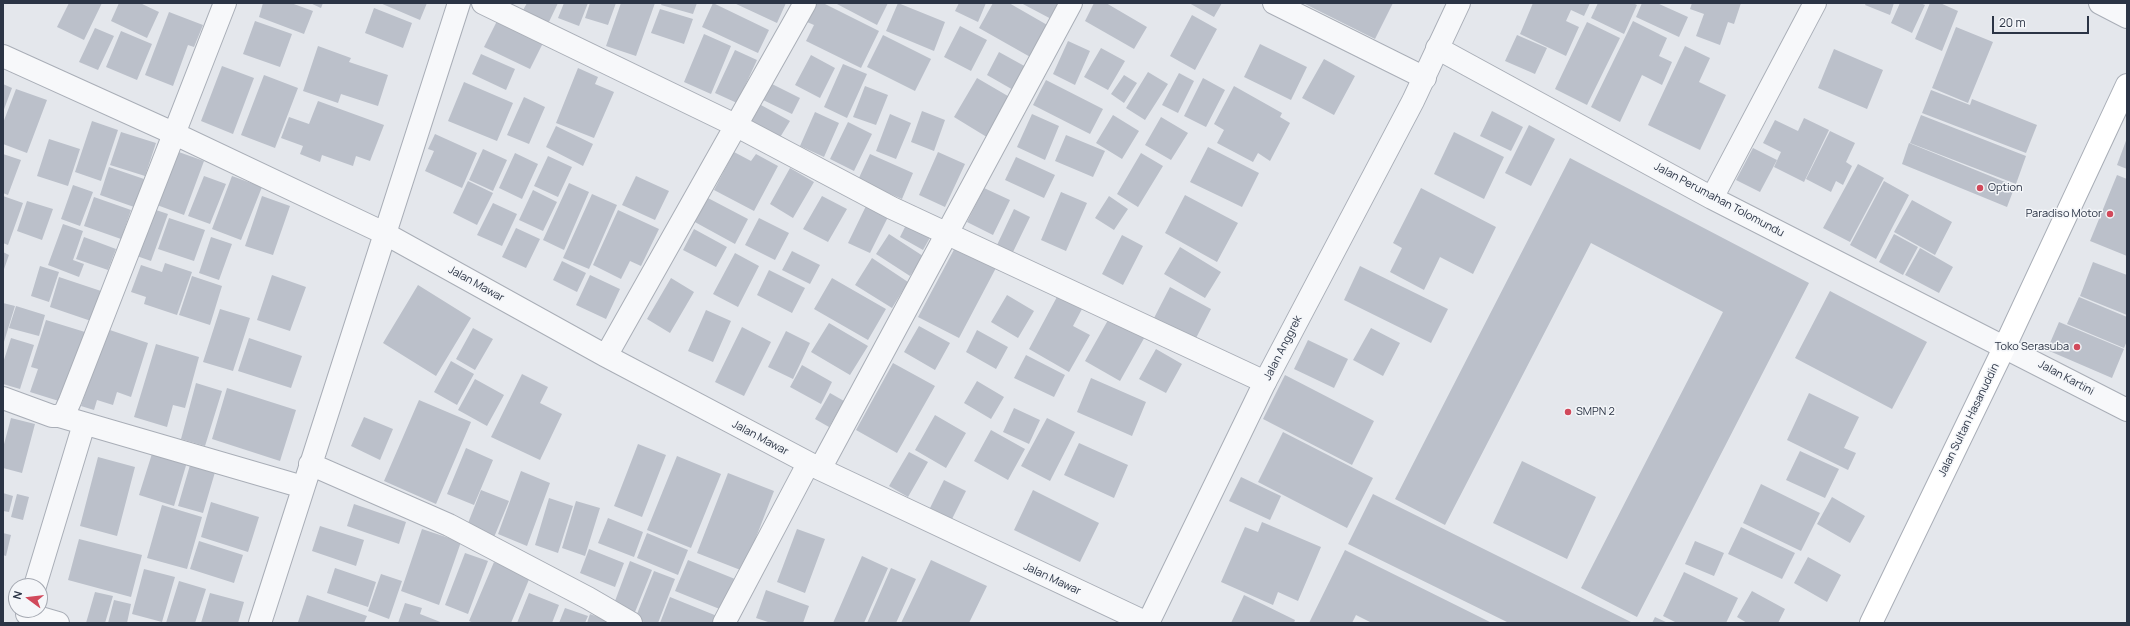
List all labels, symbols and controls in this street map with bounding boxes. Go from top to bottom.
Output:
scale bar [1994,8,2091,34]
text: 20 m [1999,14,2026,31]
street label: Jalan Perumahan Tolomundu [1652,160,1786,240]
place label: Option [1988,181,2022,195]
marker: Option [1975,183,1985,193]
place label: Paradiso Motor [2026,207,2102,221]
marker: Paradiso Motor [2105,209,2115,219]
street label: Jalan Mawar [446,263,506,305]
street label: Jalan Anggrek [1261,313,1305,383]
place label: Toko Serasuba [1995,340,2069,354]
marker: Toko Serasuba [2072,342,2082,352]
street label: Jalan Kartini [2036,358,2096,398]
street label: Jalan Sultan Hasanuddin [1936,361,2002,479]
place label: SMPN 2 [1576,405,1615,419]
marker: SMPN 2 [1563,407,1573,417]
street label: Jalan Mawar [730,418,790,458]
street label: Jalan Mawar [1021,560,1083,598]
north arrow [8,578,48,618]
text: N [9,589,25,601]

